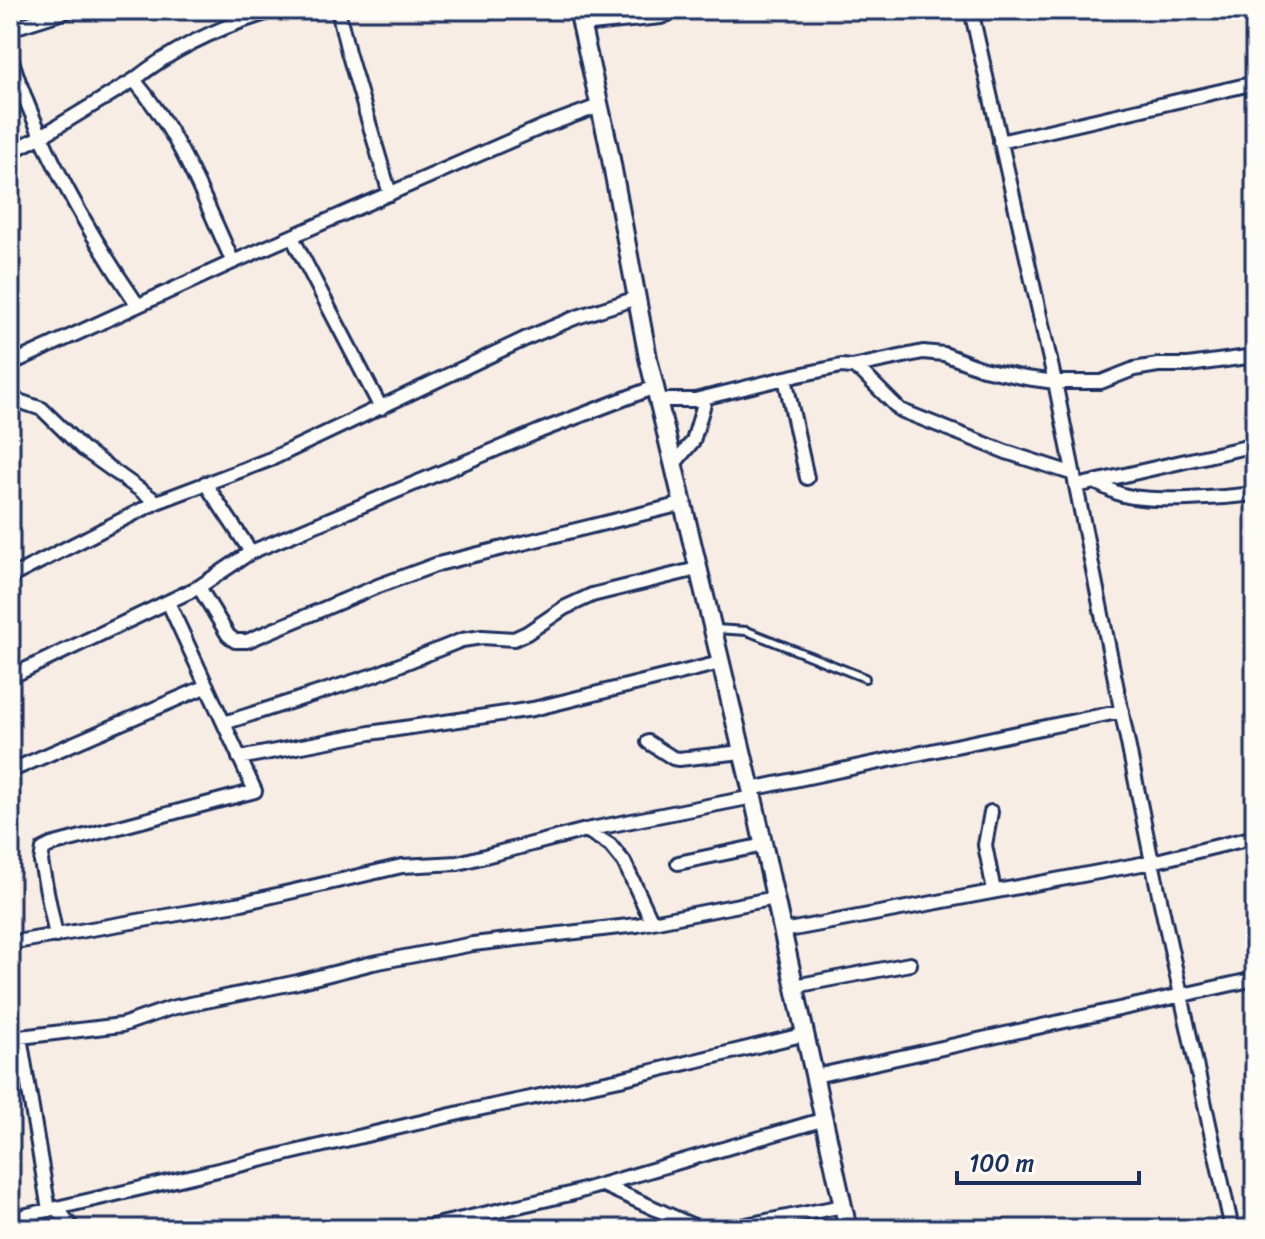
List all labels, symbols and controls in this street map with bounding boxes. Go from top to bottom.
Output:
scale bar [957,1135,1139,1185]
text: 100 m [969,1142,1034,1184]

